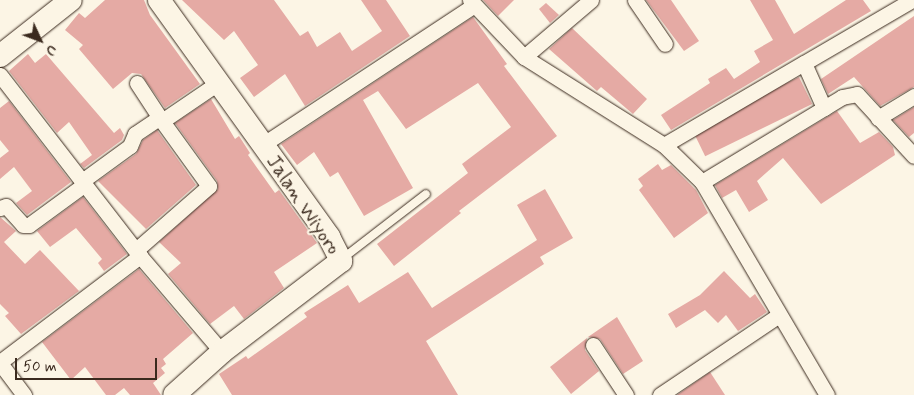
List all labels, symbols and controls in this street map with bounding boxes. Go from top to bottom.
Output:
north arrow [15,15,65,65]
text: U [41,41,61,60]
street label: Jalan Wiyoro [261,151,345,259]
scale bar [18,348,160,380]
text: 50 m [23,357,57,377]

